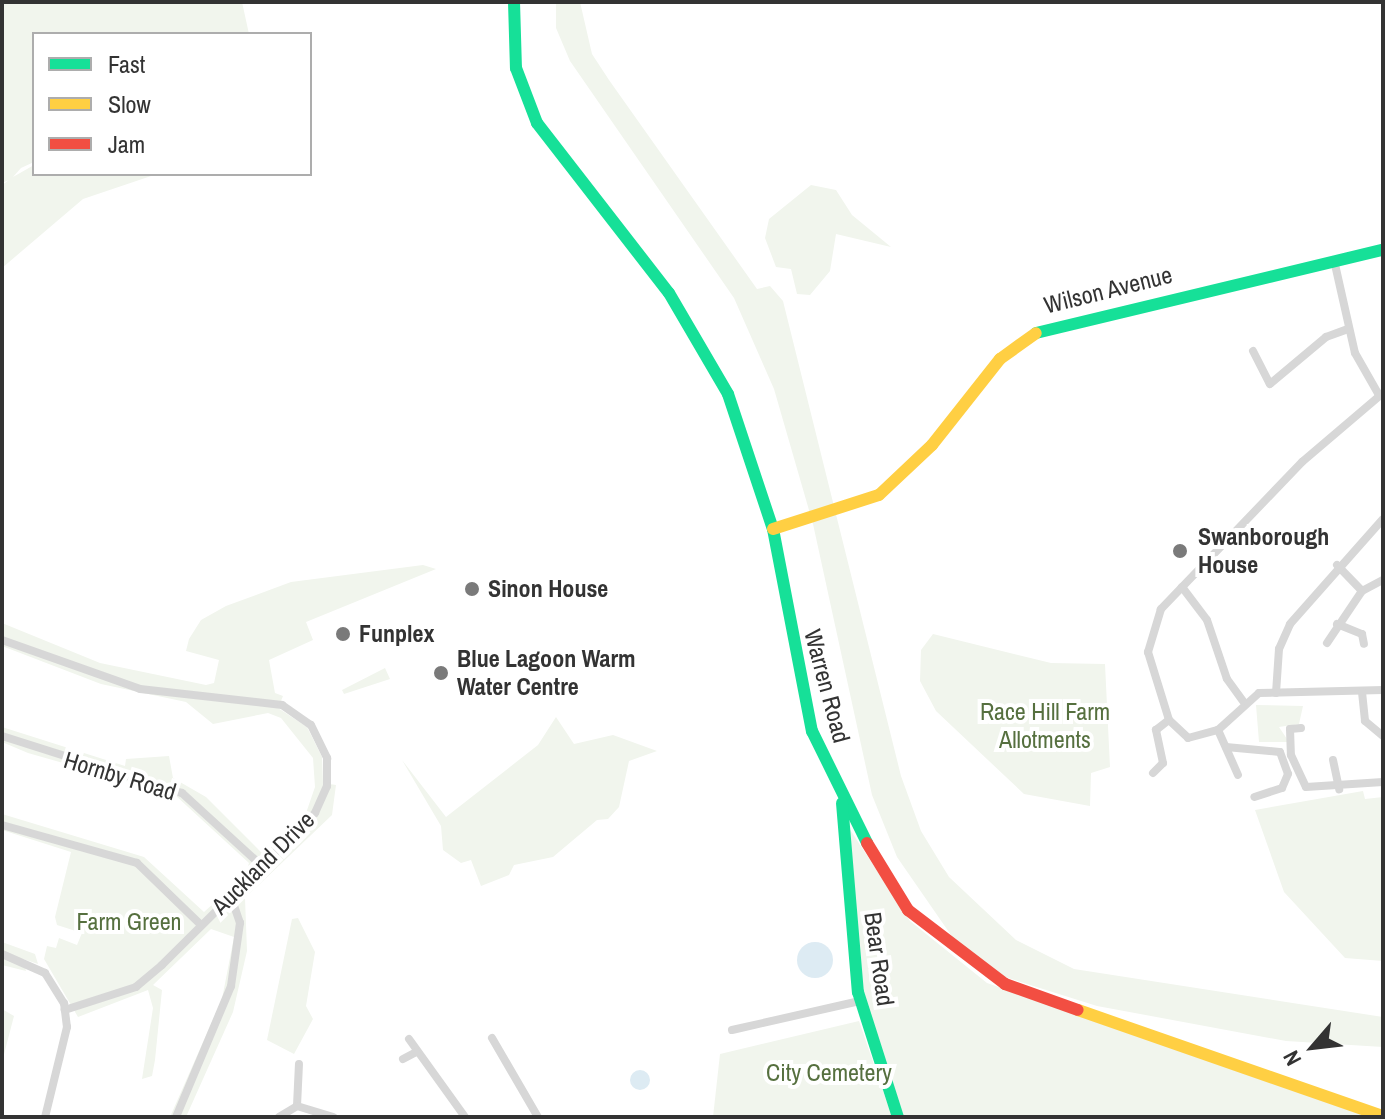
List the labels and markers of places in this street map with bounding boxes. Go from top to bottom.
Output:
place label: Swanborough House [1198,523,1329,579]
marker: Swanborough House [1169,540,1191,562]
place label: Sinon House [488,575,608,603]
marker: Sinon House [463,580,481,598]
place label: Funplex [359,620,434,648]
marker: Funplex [334,625,352,643]
place label: Blue Lagoon Warm Water Centre [457,645,636,701]
marker: Blue Lagoon Warm Water Centre [432,664,450,682]

